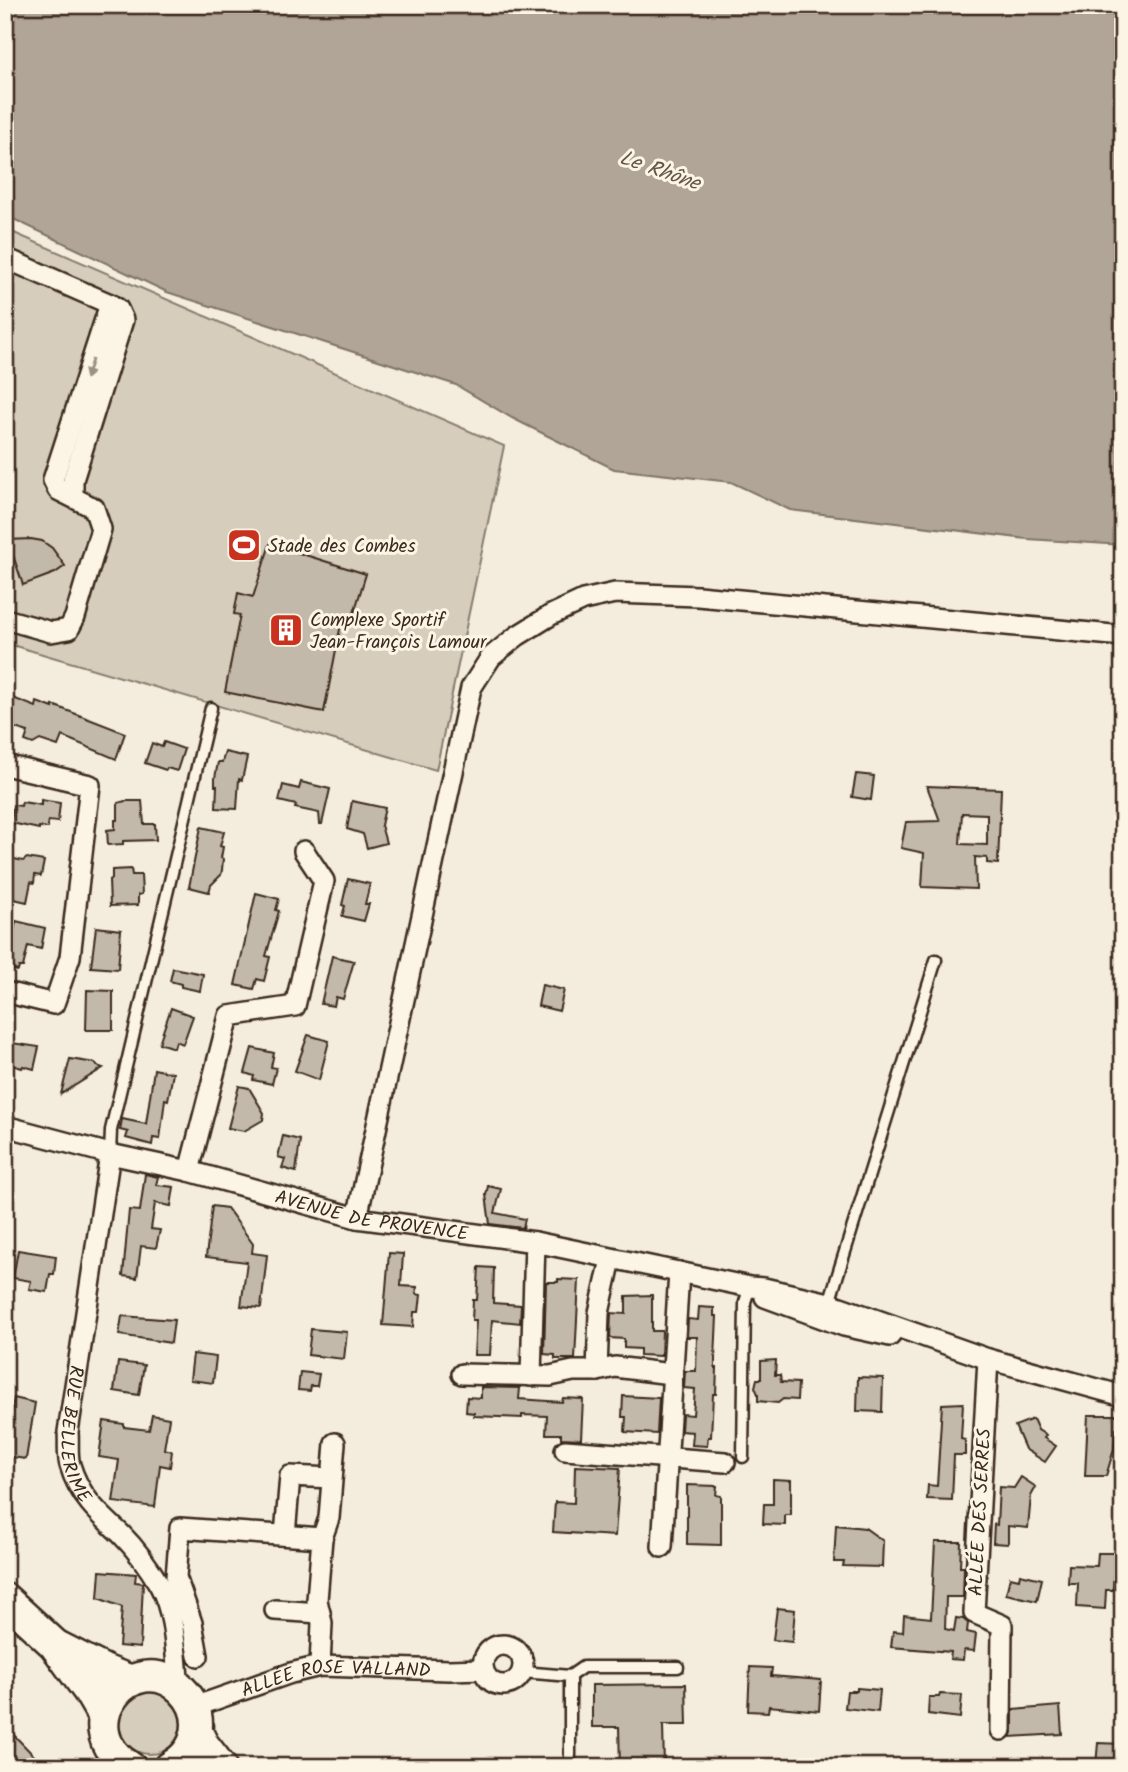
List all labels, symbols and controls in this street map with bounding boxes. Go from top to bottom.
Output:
water label: Le Rhône [615,142,707,201]
one-way arrow [83,359,94,380]
sports icon: Stade des Combes [225,526,263,564]
place label: Stade des Combes [268,532,415,562]
place label: Complexe Sportif Jean-François Lamour [310,606,488,658]
building icon: Complexe Sportif Jean-François Lamour [267,611,305,649]
street label: AVENUE DE PROVENCE [271,1183,471,1250]
street label: RUE BELLERIME [51,1363,99,1511]
street label: ALLÉE DES SERRES [962,1428,1000,1597]
street label: ALLÉE ROSE VALLAND [237,1653,431,1706]

